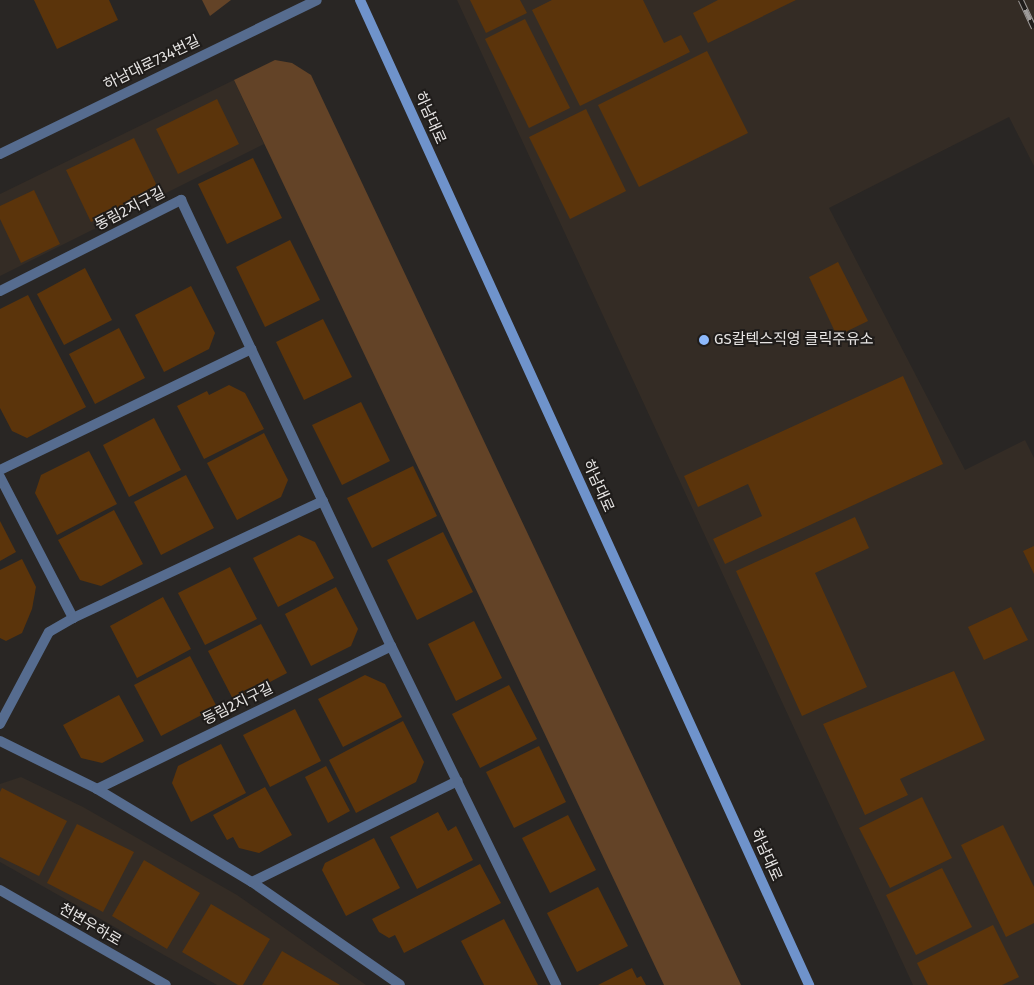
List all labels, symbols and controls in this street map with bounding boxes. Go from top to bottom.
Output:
street label: 하남대로734번길 [101,32,203,94]
street label: 하남대로 [411,89,449,147]
street label: 동림2지구길 [92,184,168,234]
place label: GS칼텍스직영 클릭주유소 [714,331,874,349]
marker: GS칼텍스직영 클릭주유소 [698,334,710,346]
street label: 하남대로 [579,457,617,515]
street label: 동림2지구길 [200,679,276,729]
street label: 하남대로 [747,826,785,884]
street label: 천변우하로 [56,900,124,950]

